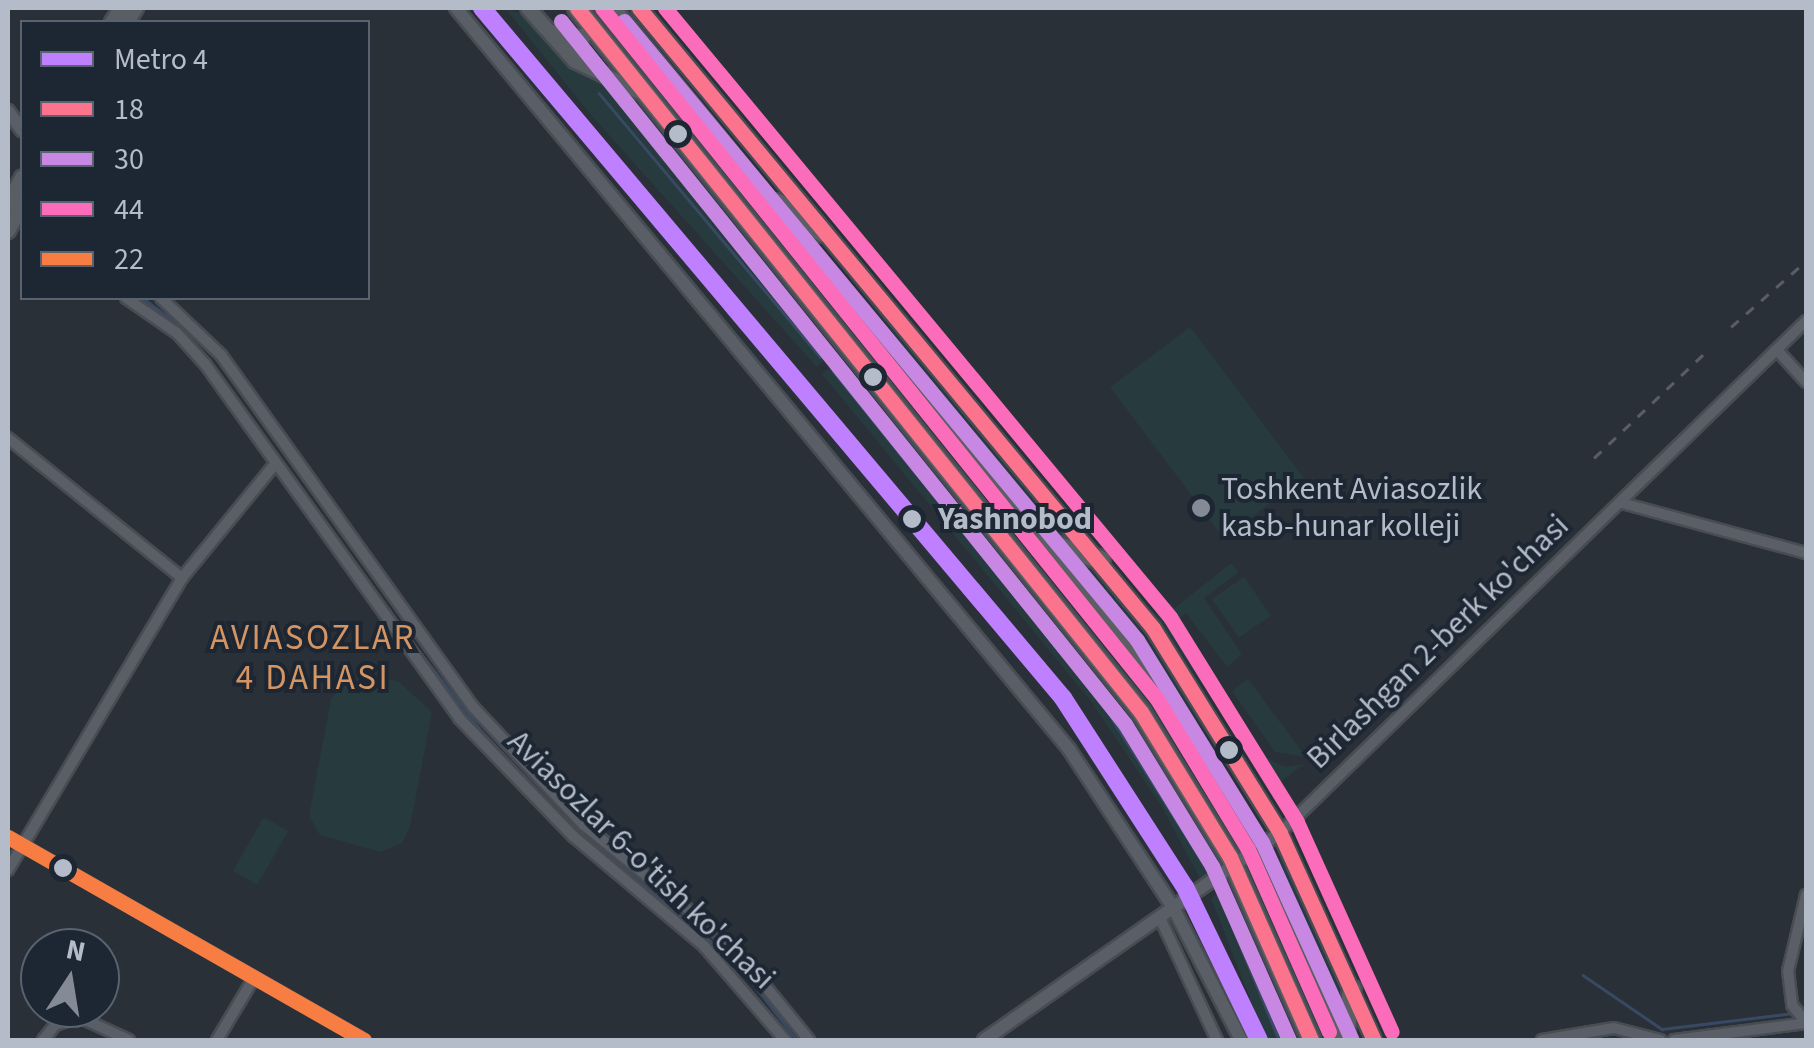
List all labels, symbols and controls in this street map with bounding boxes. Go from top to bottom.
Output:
legend [20,20,370,300]
text: Metro 4 [114,38,208,81]
text: 18 [114,88,144,131]
unlabelled marker [668,124,688,144]
text: 30 [114,138,144,181]
text: 44 [114,188,144,231]
text: 22 [114,238,144,281]
unlabelled marker [863,367,883,387]
place label: Toshkent Aviasozlik kasb-hunar kolleji [1221,471,1482,546]
marker: Toshkent Aviasozlik kasb-hunar kolleji [1190,497,1212,519]
place label: Yashnobod [938,500,1092,538]
marker: Yashnobod [895,502,929,536]
street label: Birlashgan 2-berk ko'chasi [1299,507,1577,777]
district label: AVIASOZLAR 4 DAHASI [210,617,416,699]
street label: Aviasozlar 6-o'tish ko'chasi [500,722,782,998]
unlabelled marker [1219,740,1239,760]
unlabelled marker [53,858,73,878]
north arrow [20,928,120,1028]
text: N [63,929,89,972]

